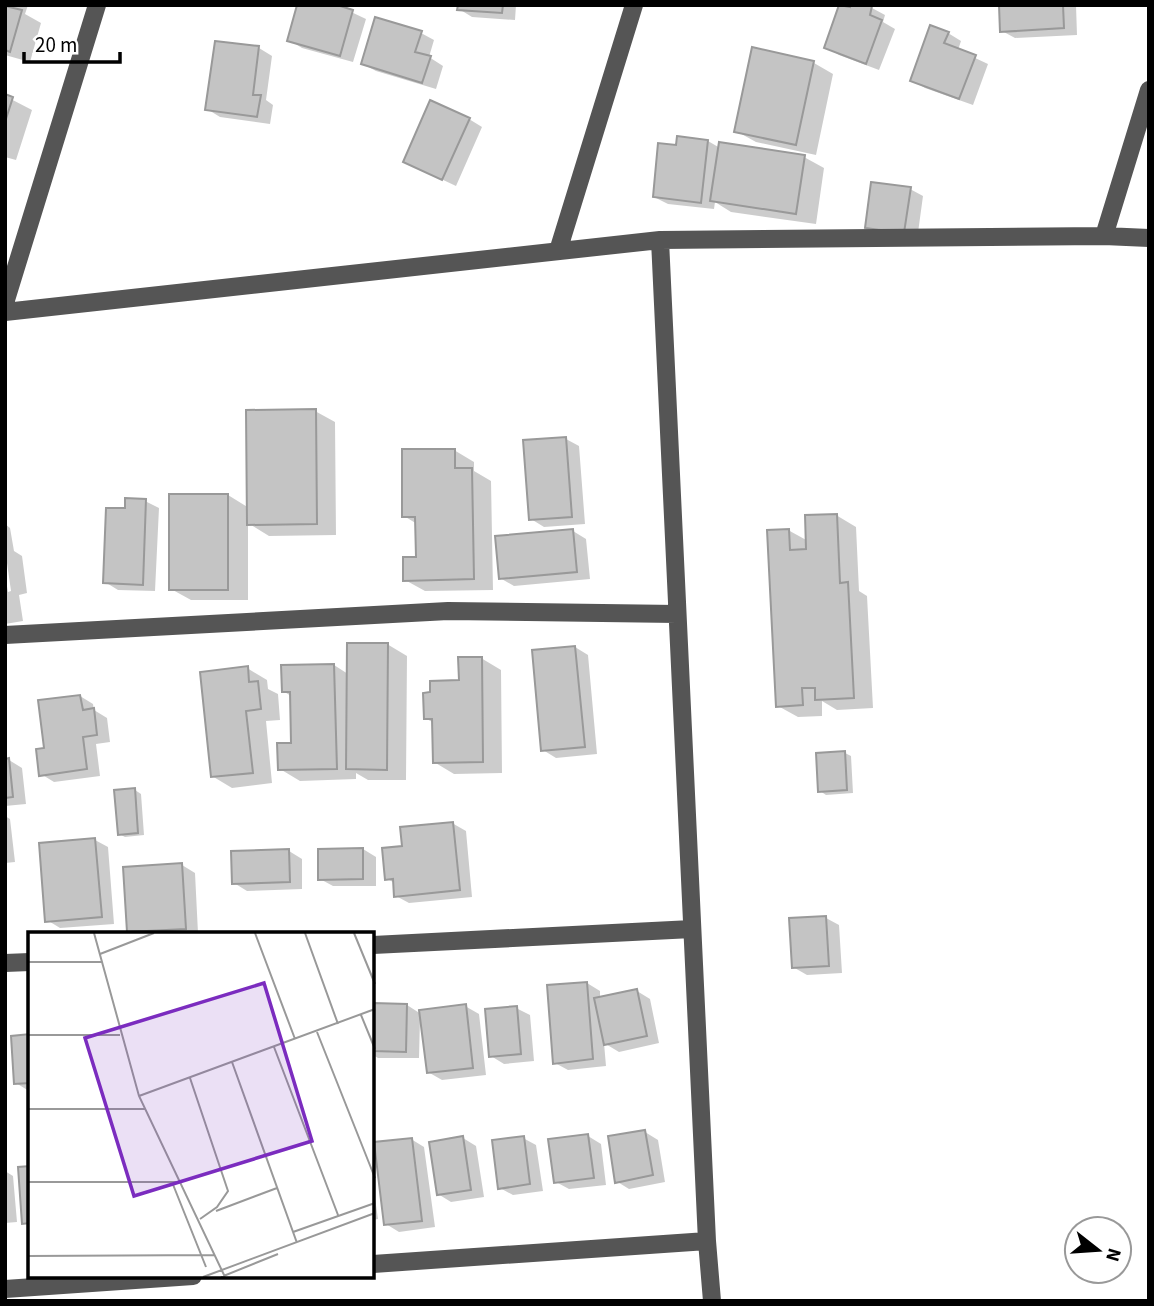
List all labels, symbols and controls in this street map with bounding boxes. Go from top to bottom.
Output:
scale bar [24,21,121,65]
text: 20 m [35,30,77,60]
inset map [28,932,374,1278]
north arrow [1063,1215,1133,1285]
text: N [1098,1245,1128,1265]

